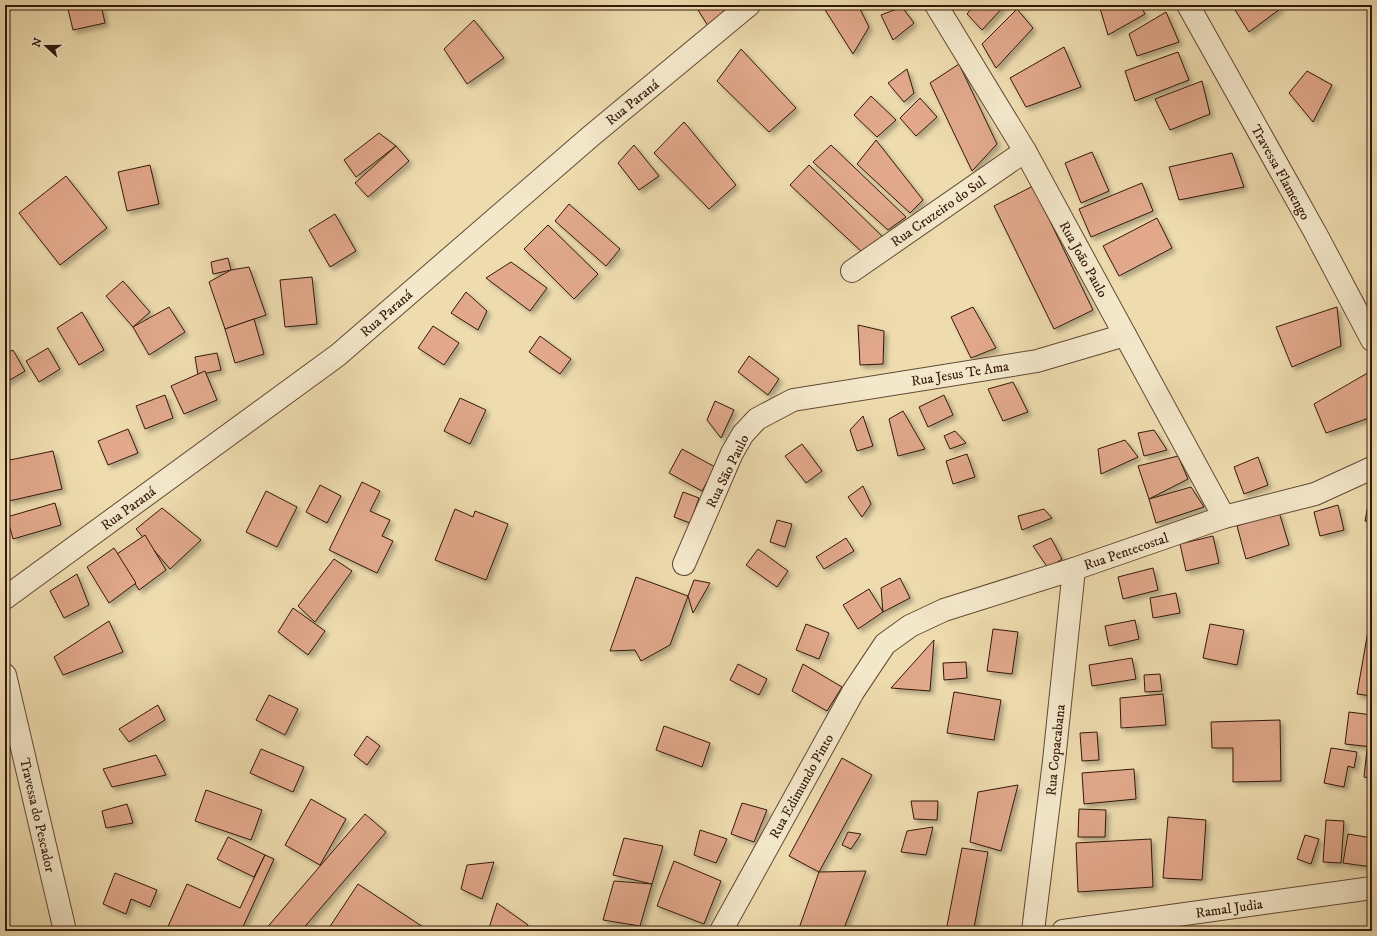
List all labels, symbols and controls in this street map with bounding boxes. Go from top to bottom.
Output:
north arrow [26,26,66,66]
text: N [29,36,46,49]
street label: Rua Paraná [602,76,663,130]
street label: Travessa Flamengo [1246,122,1314,224]
street label: Rua Cruzeiro do Sul [888,172,990,251]
street label: Rua João Paulo [1055,218,1112,301]
street label: Rua Paraná [357,286,417,341]
street label: Rua Jesus Te Ama [910,357,1010,391]
street label: Rua São Paulo [702,431,754,511]
street label: Rua Paraná [98,483,160,535]
street label: Rua Pentecostal [1082,529,1172,575]
street label: Rua Copacabana [1042,703,1070,797]
street label: Rua Edimundo Pinto [766,731,838,842]
street label: Travessa do Pescador [15,756,59,875]
street label: Ramal Judia [1194,895,1264,923]

